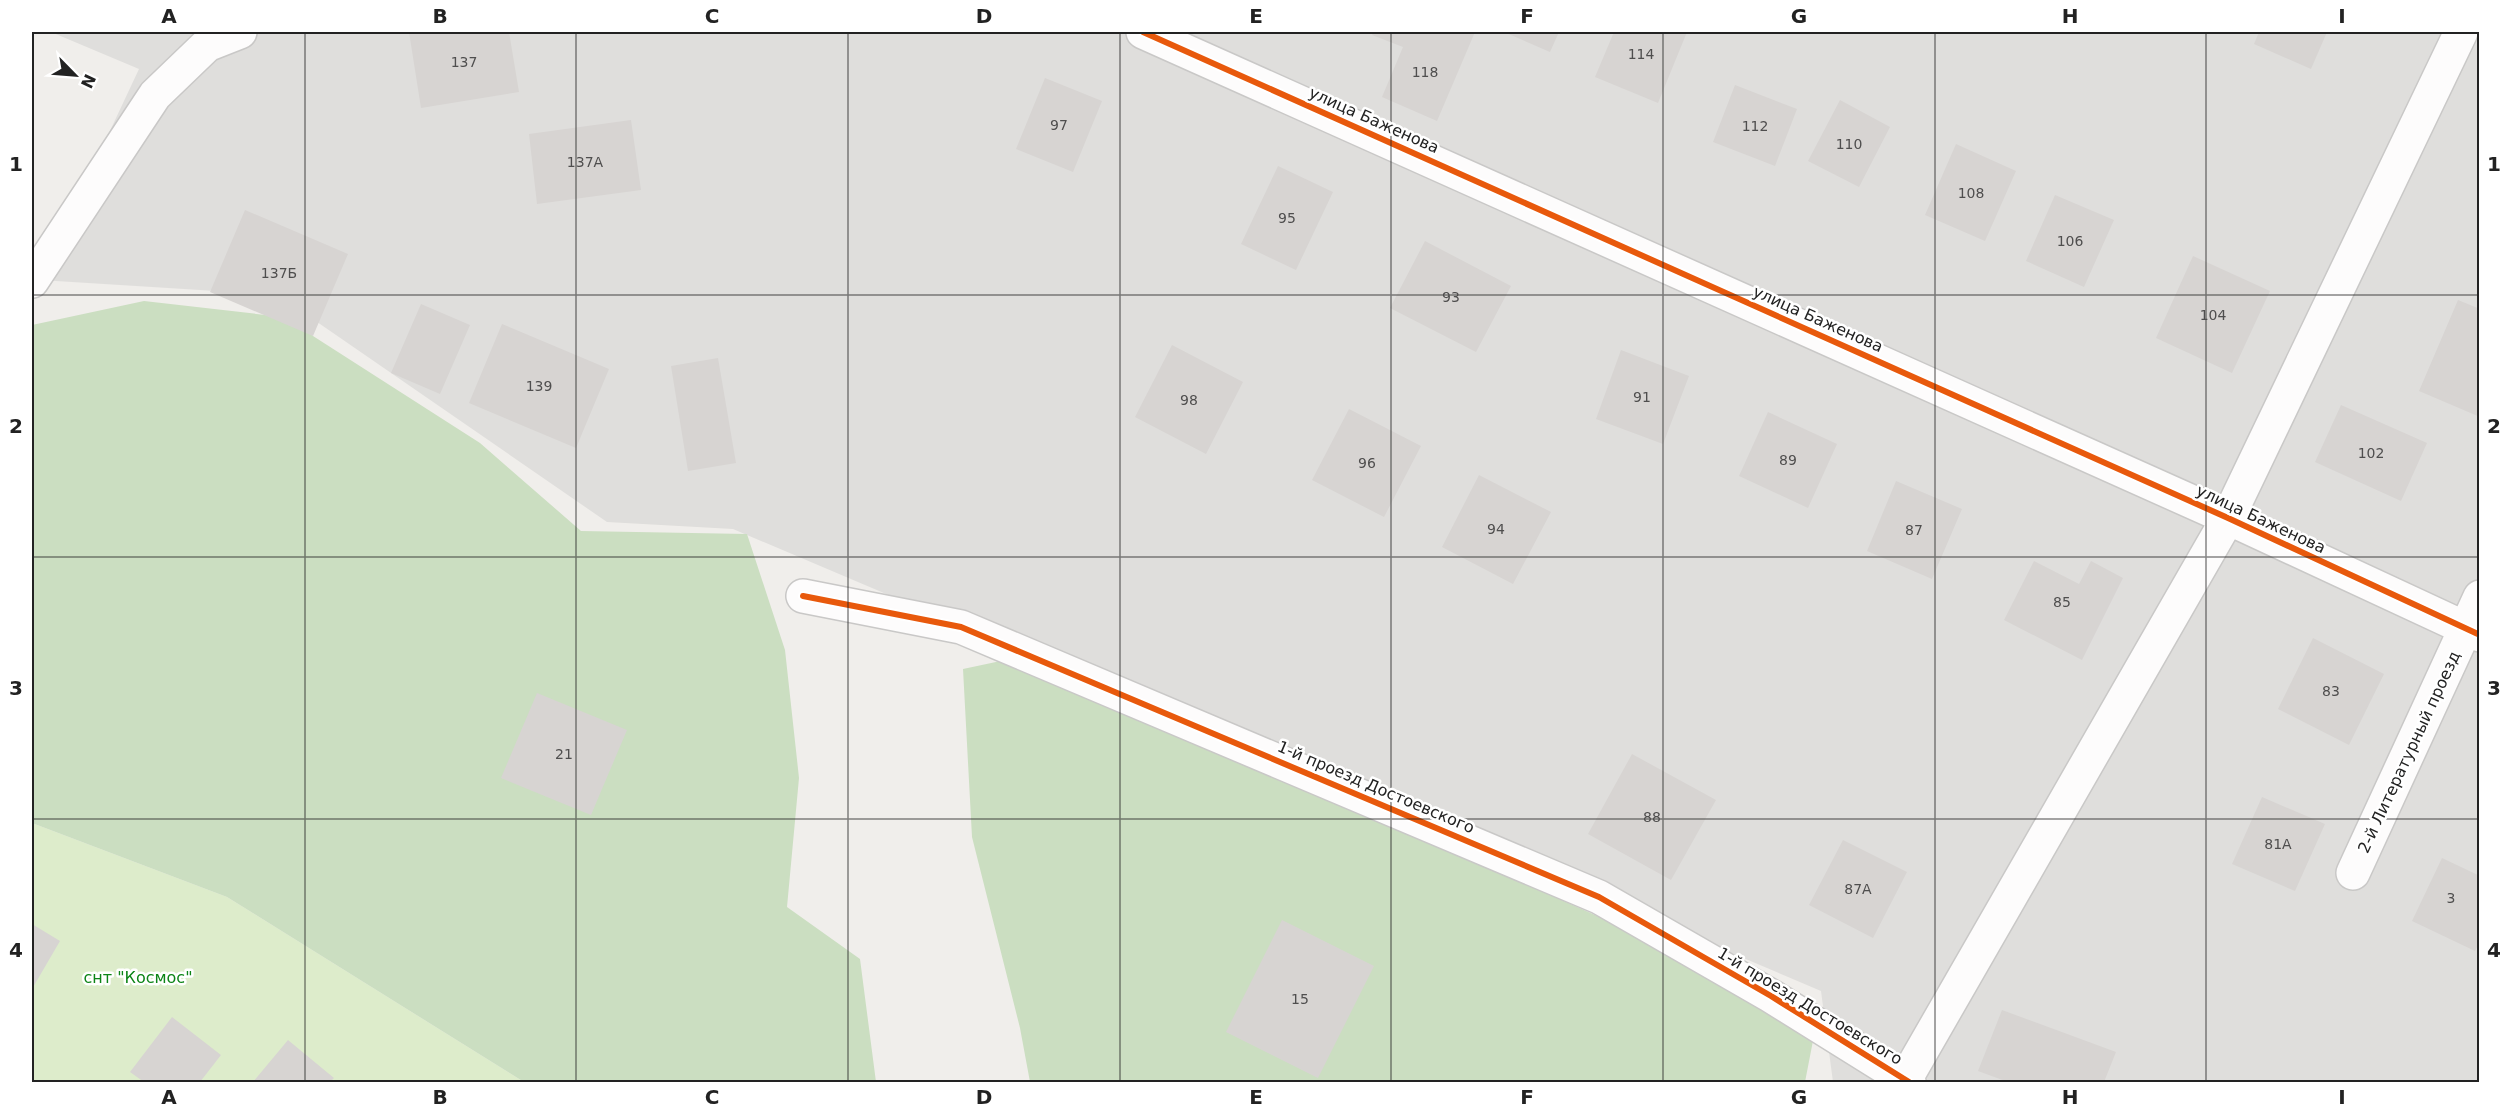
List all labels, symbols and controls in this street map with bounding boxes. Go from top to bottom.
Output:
text: A [161,4,177,28]
text: B [432,4,448,28]
text: C [705,4,719,28]
text: D [976,4,992,28]
text: E [1249,4,1263,28]
text: F [1520,4,1534,28]
text: G [1791,4,1807,28]
text: H [2062,4,2078,28]
text: I [2338,4,2346,28]
north arrow [45,45,105,105]
house number: 114 [1628,46,1654,62]
house number: 137 [451,54,477,70]
house number: 118 [1412,64,1438,80]
text: N [77,71,100,91]
street label: улица Баженова [1306,83,1442,157]
house number: 97 [1050,117,1068,133]
house number: 112 [1742,118,1768,134]
house number: 110 [1836,136,1862,152]
text: 1 [9,152,23,176]
text: 1 [2487,152,2501,176]
house number: 137А [567,154,604,170]
house number: 108 [1958,185,1984,201]
house number: 95 [1278,210,1296,226]
house number: 106 [2057,233,2083,249]
house number: 137Б [261,265,297,281]
street label: улица Баженова [1750,282,1886,356]
house number: 93 [1442,289,1460,305]
house number: 104 [2200,307,2226,323]
house number: 139 [526,378,552,394]
house number: 91 [1633,389,1651,405]
house number: 98 [1180,392,1198,408]
text: 2 [9,414,23,438]
text: 2 [2487,414,2501,438]
house number: 102 [2358,445,2384,461]
house number: 89 [1779,452,1797,468]
house number: 96 [1358,455,1376,471]
street label: улица Баженова [2193,481,2329,557]
house number: 94 [1487,521,1505,537]
house number: 87 [1905,522,1923,538]
house number: 85 [2053,594,2071,610]
street label: 2-й Литературный проезд [2354,648,2464,856]
text: 3 [9,676,23,700]
text: 3 [2487,676,2501,700]
house number: 83 [2322,683,2340,699]
street label: 1-й проезд Достоевского [1275,737,1477,837]
house number: 21 [555,746,573,762]
house number: 88 [1643,809,1661,825]
house number: 81А [2264,836,2292,852]
house number: 87А [1844,881,1872,897]
house number: 3 [2447,890,2455,906]
text: 4 [9,938,23,962]
text: 4 [2487,938,2501,962]
street label: 1-й проезд Достоевского [1714,943,1906,1069]
park label: снт "Космос" [84,968,192,987]
house number: 15 [1291,991,1309,1007]
text: A [161,1085,177,1109]
text: B [432,1085,448,1109]
text: C [705,1085,719,1109]
text: D [976,1085,992,1109]
text: E [1249,1085,1263,1109]
text: F [1520,1085,1534,1109]
text: G [1791,1085,1807,1109]
text: H [2062,1085,2078,1109]
text: I [2338,1085,2346,1109]

